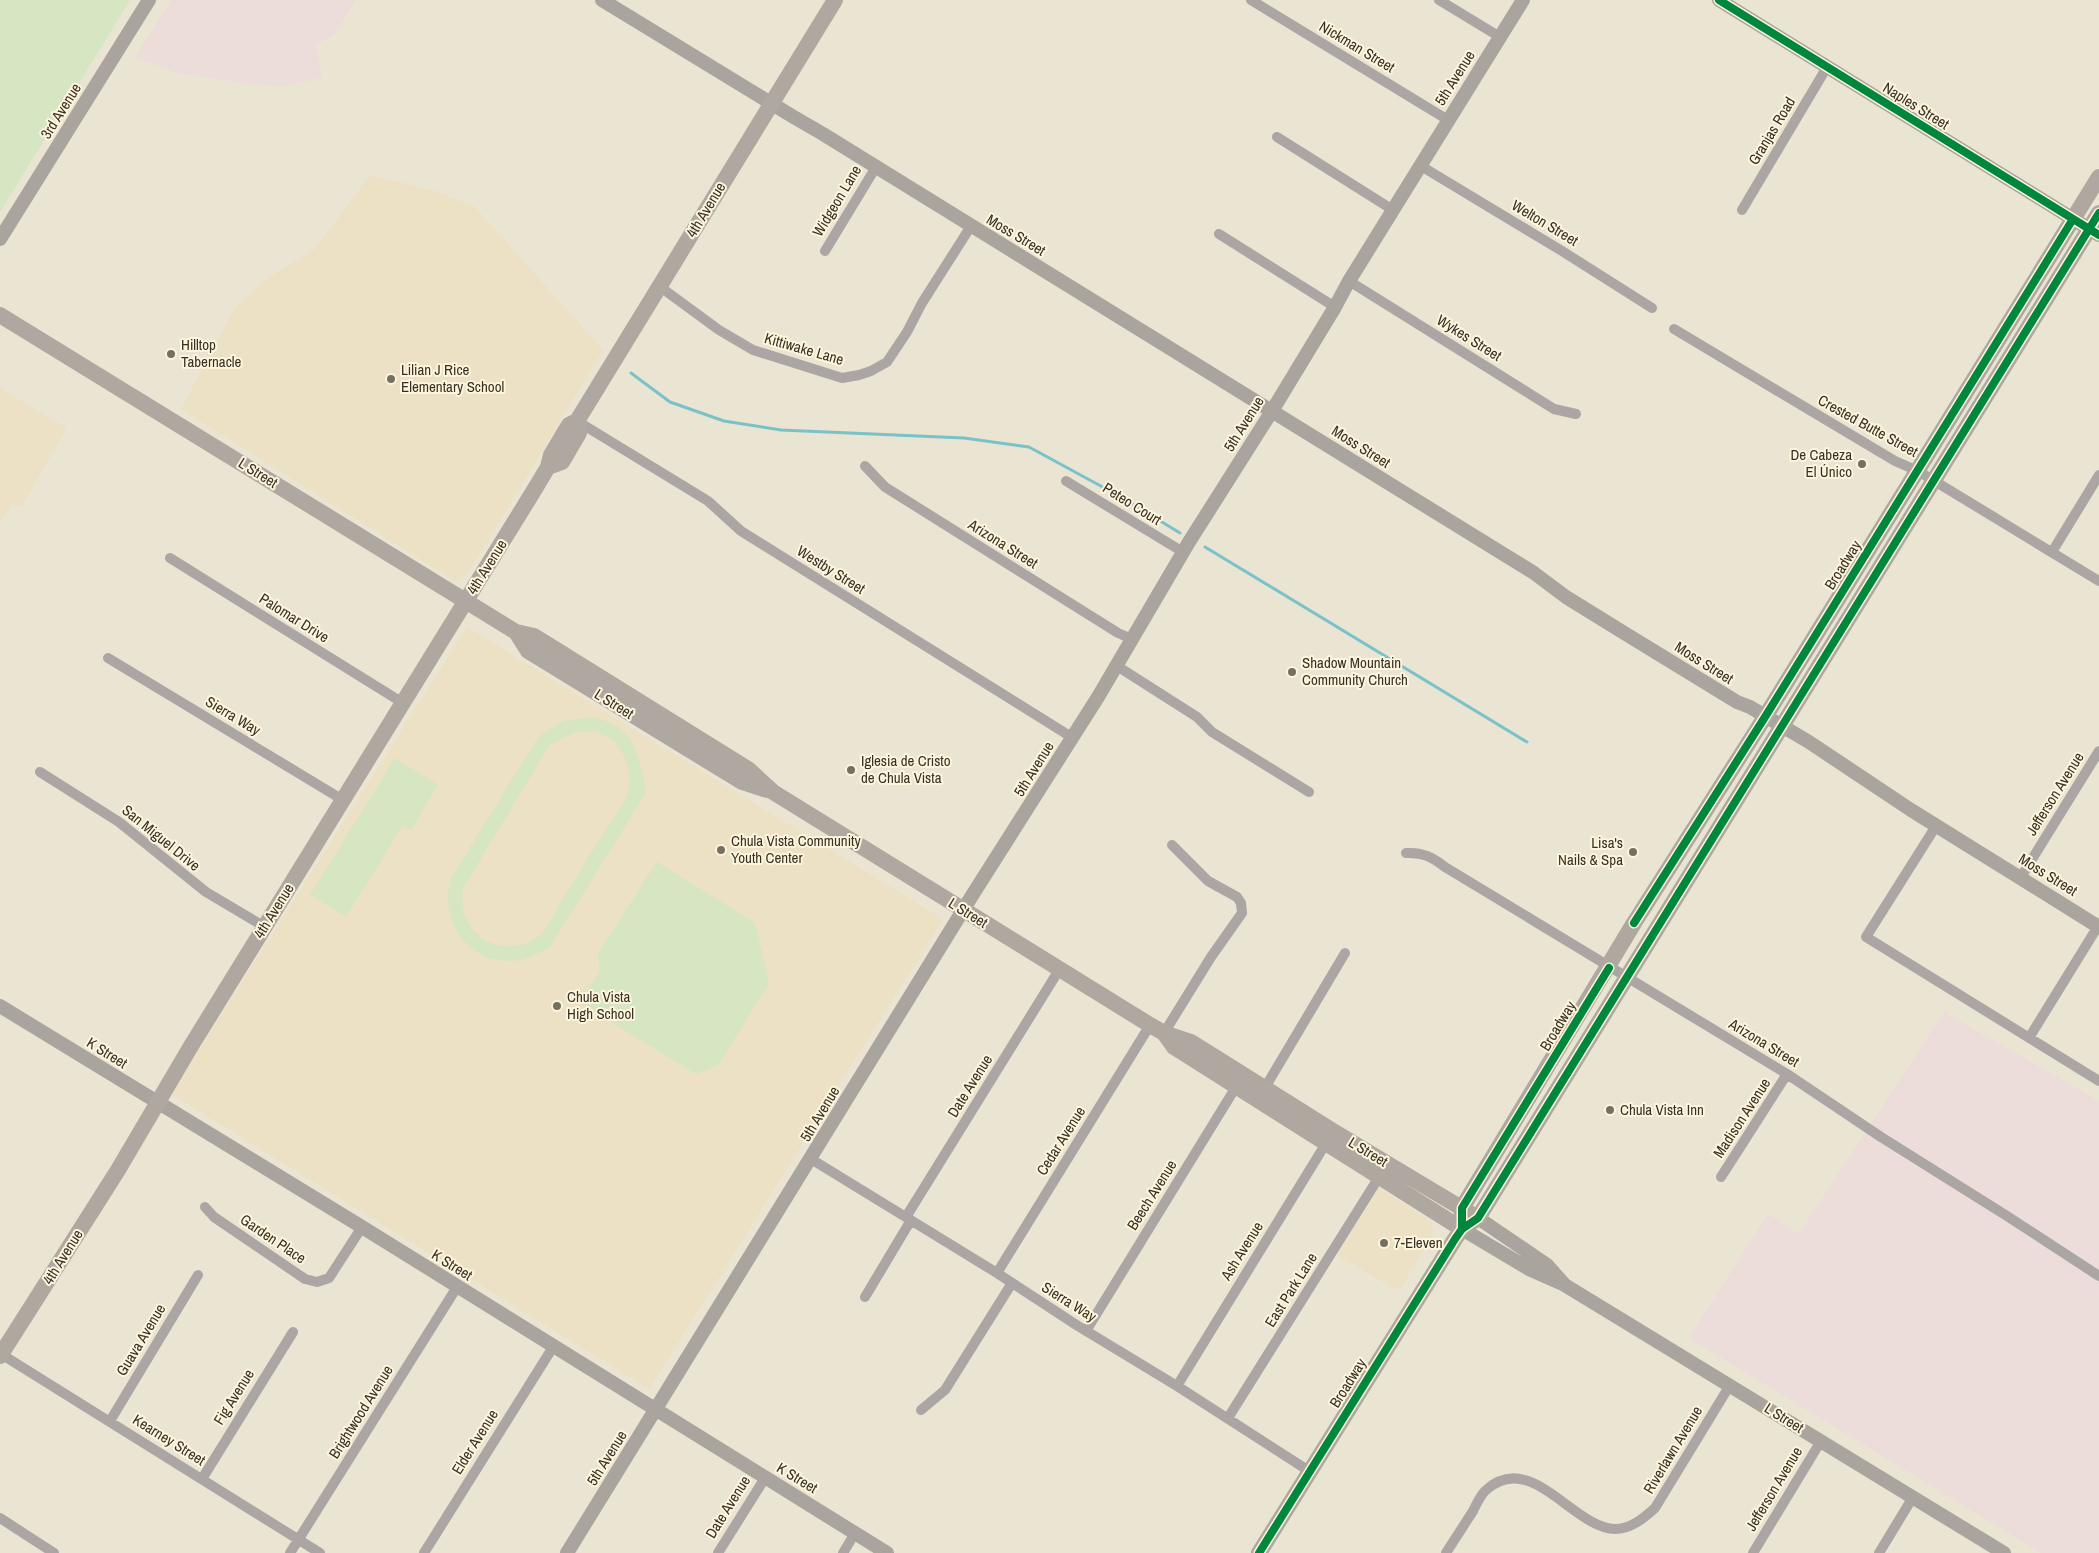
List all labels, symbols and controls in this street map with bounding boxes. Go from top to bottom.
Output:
street label: Nickman Street [1316,16,1399,78]
street label: 5th Avenue [1429,46,1480,109]
street label: Naples Street [1879,77,1954,135]
street label: 3rd Avenue [35,79,86,143]
street label: Granjas Road [1743,93,1800,169]
street label: Widgeon Lane [807,161,866,240]
street label: 4th Avenue [681,178,730,241]
street label: Welton Street [1508,194,1583,251]
street label: Moss Street [983,209,1050,261]
street label: Wykes Street [1433,309,1506,366]
street label: Kittiwake Lane [762,327,846,370]
place label: Hilltop Tabernacle [181,334,242,372]
marker: Hilltop Tabernacle [165,348,177,360]
place label: Lilian J Rice Elementary School [401,359,504,397]
marker: Lilian J Rice Elementary School [385,373,397,385]
street label: Crested Butte Street [1814,389,1923,462]
street label: 5th Avenue [1218,392,1269,455]
street label: Moss Street [1328,420,1395,473]
place label: De Cabeza El Único [1790,444,1852,482]
street label: L Street [235,452,282,493]
marker: De Cabeza El Único [1856,458,1868,470]
street label: Peteo Court [1099,477,1166,530]
street label: Arizona Street [964,513,1043,574]
street label: 4th Avenue [461,535,512,598]
street label: Broadway [1819,535,1866,593]
street label: Westby Street [793,540,870,599]
street label: Palomar Drive [255,588,333,647]
street label: Moss Street [1671,636,1738,689]
place label: Shadow Mountain Community Church [1302,652,1408,690]
marker: Shadow Mountain Community Church [1286,666,1298,678]
street label: L Street [591,683,638,724]
street label: Sierra Way [202,691,266,741]
street label: 5th Avenue [1008,737,1059,800]
street label: Jefferson Avenue [2021,748,2089,839]
place label: Iglesia de Cristo de Chula Vista [861,750,951,788]
marker: Iglesia de Cristo de Chula Vista [845,764,857,776]
street label: San Miguel Drive [118,800,205,876]
place label: Chula Vista Community Youth Center [731,830,862,868]
place label: Lisa's Nails & Spa [1558,832,1623,870]
marker: Chula Vista Community Youth Center [715,844,727,856]
marker: Lisa's Nails & Spa [1627,846,1639,858]
street label: Moss Street [2015,848,2082,901]
street label: 4th Avenue [248,879,299,942]
street label: L Street [945,892,992,933]
place label: Chula Vista High School [567,986,634,1024]
street label: Broadway [1534,996,1581,1055]
marker: Chula Vista High School [551,1000,563,1012]
street label: Arizona Street [1724,1013,1804,1072]
street label: K Street [83,1032,132,1074]
street label: Date Avenue [942,1050,997,1121]
street label: Madison Avenue [1708,1074,1775,1162]
street label: 5th Avenue [795,1082,844,1145]
place label: Chula Vista Inn [1620,1099,1704,1120]
street label: Cedar Avenue [1031,1102,1090,1179]
marker: Chula Vista Inn [1604,1104,1616,1116]
street label: L Street [1345,1132,1392,1172]
street label: Beech Avenue [1122,1155,1182,1234]
street label: Garden Place [236,1209,310,1268]
street label: Ash Avenue [1215,1217,1268,1285]
street label: 4th Avenue [37,1225,88,1288]
place label: 7-Eleven [1394,1232,1443,1253]
marker: 7-Eleven [1378,1237,1390,1249]
street label: K Street [428,1244,477,1286]
street label: East Park Lane [1259,1248,1322,1331]
street label: Sierra Way [1038,1276,1101,1327]
street label: Guava Avenue [111,1300,170,1380]
street label: Broadway [1324,1353,1371,1411]
street label: Brightwood Avenue [323,1361,398,1462]
street label: Fig Avenue [208,1365,259,1429]
street label: L Street [1761,1397,1808,1438]
street label: Riverlawn Avenue [1638,1402,1707,1498]
street label: Elder Avenue [446,1405,503,1478]
street label: Kearney Street [129,1409,210,1471]
street label: 5th Avenue [581,1426,632,1489]
street label: Jefferson Avenue [1740,1443,1807,1535]
street label: K Street [773,1457,822,1498]
street label: Date Avenue [700,1471,755,1542]

